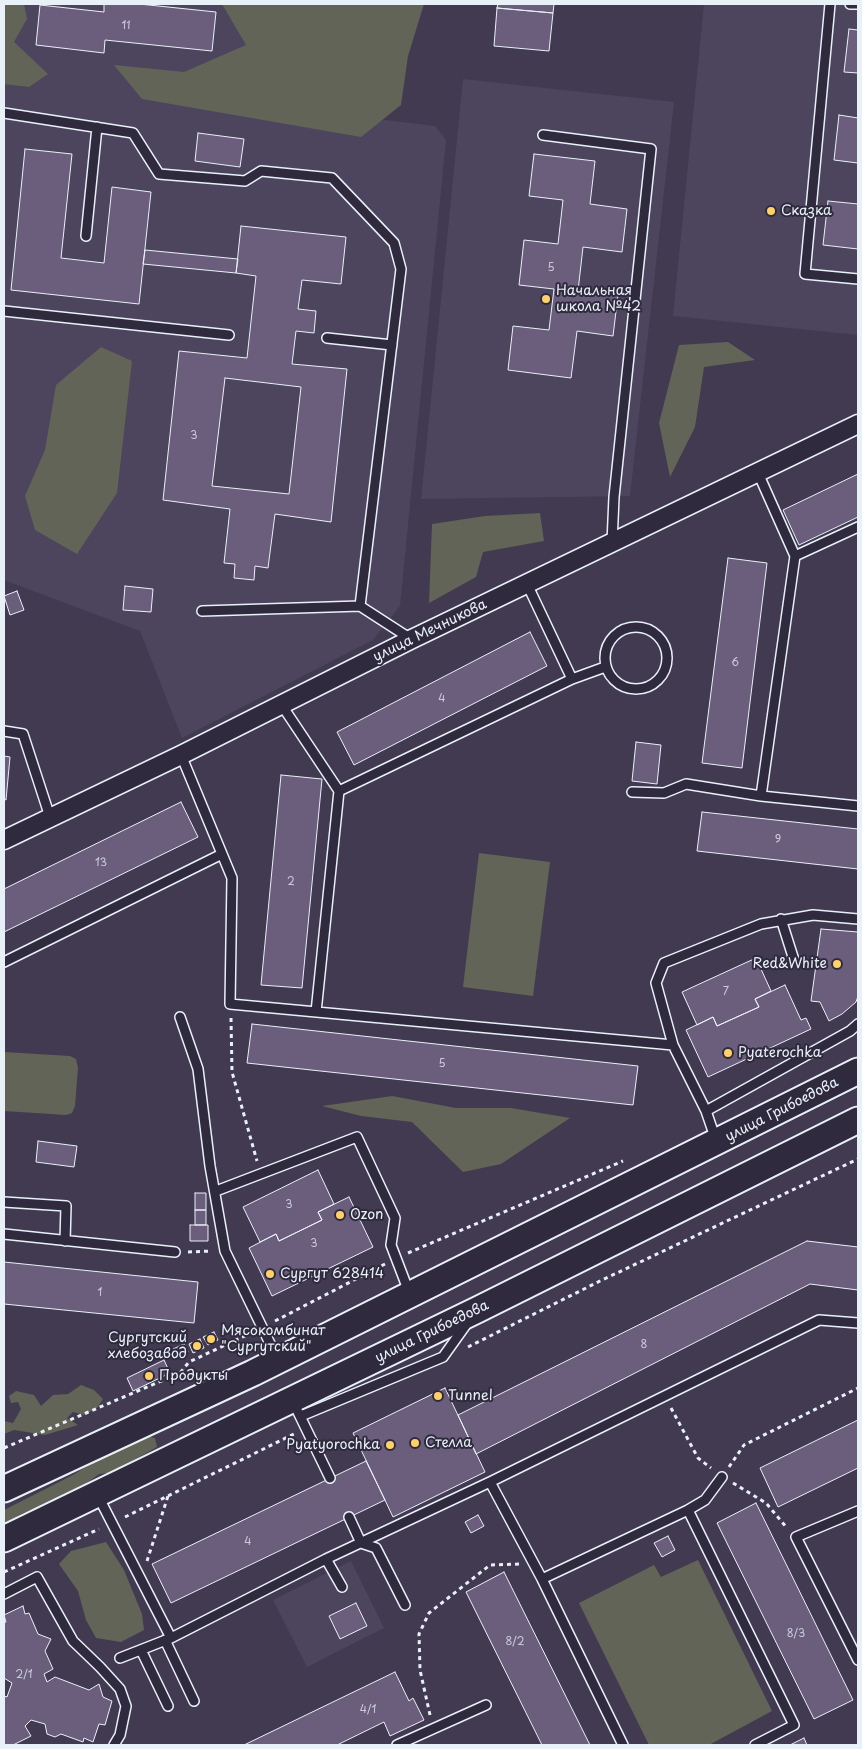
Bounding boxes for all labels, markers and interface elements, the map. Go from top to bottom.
house number: 11 [121,19,131,33]
place label: Сказка [781,203,832,219]
marker: Сказка [765,205,777,217]
house number: 5 [547,261,555,275]
place label: Начальная школа №42 [556,283,641,316]
marker: Начальная школа №42 [540,293,552,305]
house number: 3 [190,429,198,443]
street label: улица Мечникова [370,596,490,666]
house number: 6 [731,656,739,670]
house number: 4 [438,692,446,706]
house number: 9 [775,833,781,847]
house number: 13 [95,856,107,870]
house number: 2 [287,875,295,889]
place label: Red&White [752,956,827,972]
marker: Red&White [831,958,843,970]
house number: 7 [723,985,729,999]
place label: Pyaterochka [738,1045,822,1061]
marker: Pyaterochka [722,1047,734,1059]
house number: 5 [438,1057,446,1071]
street label: улица Грибоедова [723,1074,841,1146]
house number: 3 [285,1198,293,1212]
place label: Ozon [350,1207,383,1223]
marker: Ozon [334,1209,346,1221]
house number: 3 [310,1237,318,1251]
place label: Сургут 628414 [280,1266,384,1282]
marker: Сургут 628414 [264,1268,276,1280]
house number: 1 [98,1286,102,1300]
street label: улица Грибоедова [372,1297,492,1367]
place label: Мясокомбинат "Сургутский" [221,1323,325,1355]
place label: Сургутский хлебозавод [108,1330,187,1362]
marker: Мясокомбинат "Сургутский" [205,1333,217,1345]
house number: 8 [641,1338,647,1352]
marker: Сургутский хлебозавод [191,1340,203,1352]
place label: Продукты [159,1368,228,1384]
marker: Продукты [143,1370,155,1382]
place label: Tunnel [448,1388,493,1404]
marker: Tunnel [432,1390,444,1402]
place label: Стелла [425,1435,472,1451]
place label: Pyatyorochka [286,1437,380,1453]
marker: Стелла [409,1437,421,1449]
marker: Pyatyorochka [384,1439,396,1451]
house number: 4 [244,1535,252,1549]
house number: 8/3 [787,1627,805,1641]
house number: 8/2 [505,1635,525,1649]
house number: 2/1 [15,1668,33,1682]
house number: 4/1 [360,1703,376,1717]

